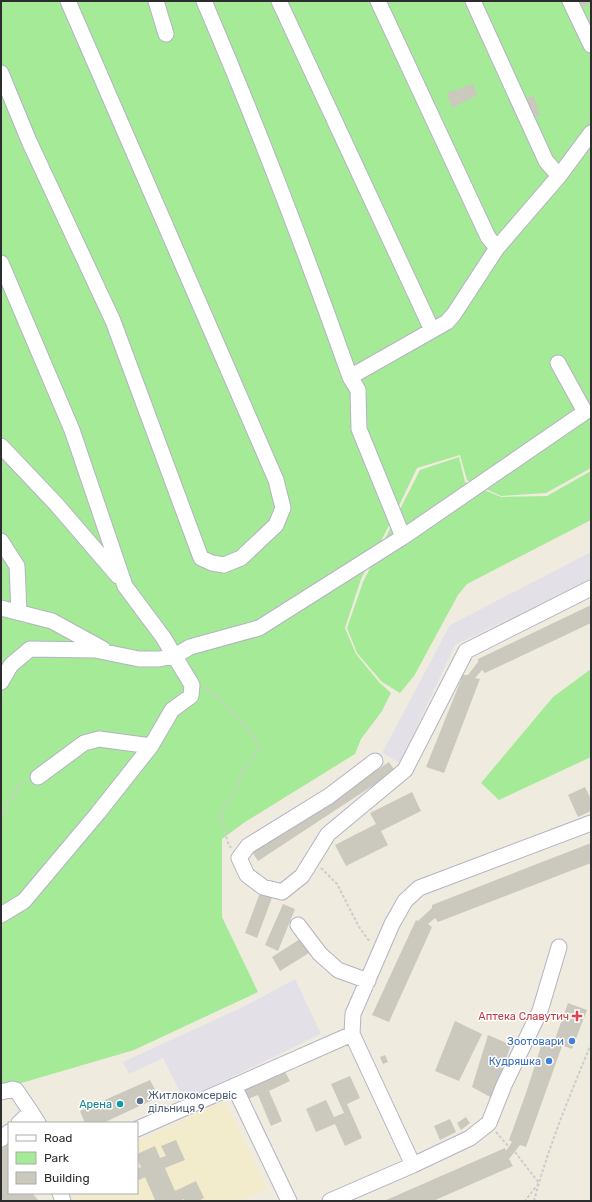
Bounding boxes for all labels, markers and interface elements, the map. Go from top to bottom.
place label: Аптека Славутич [478,1010,569,1023]
marker: Аптека Славутич [572,1011,582,1021]
place label: Зоотовари [507,1035,564,1048]
marker: Зоотовари [567,1036,577,1046]
place label: Кудряшка [489,1055,541,1068]
marker: Кудряшка [544,1056,554,1066]
place label: Житлокомсервіс дільниця 9 [148,1089,237,1115]
marker: Житлокомсервіс дільниця 9 [135,1096,145,1106]
place label: Арена [79,1098,112,1111]
marker: Арена [115,1099,125,1109]
legend [8,1122,138,1194]
text: Road [44,1131,72,1145]
text: Park [44,1151,70,1165]
text: Building [44,1171,90,1185]

